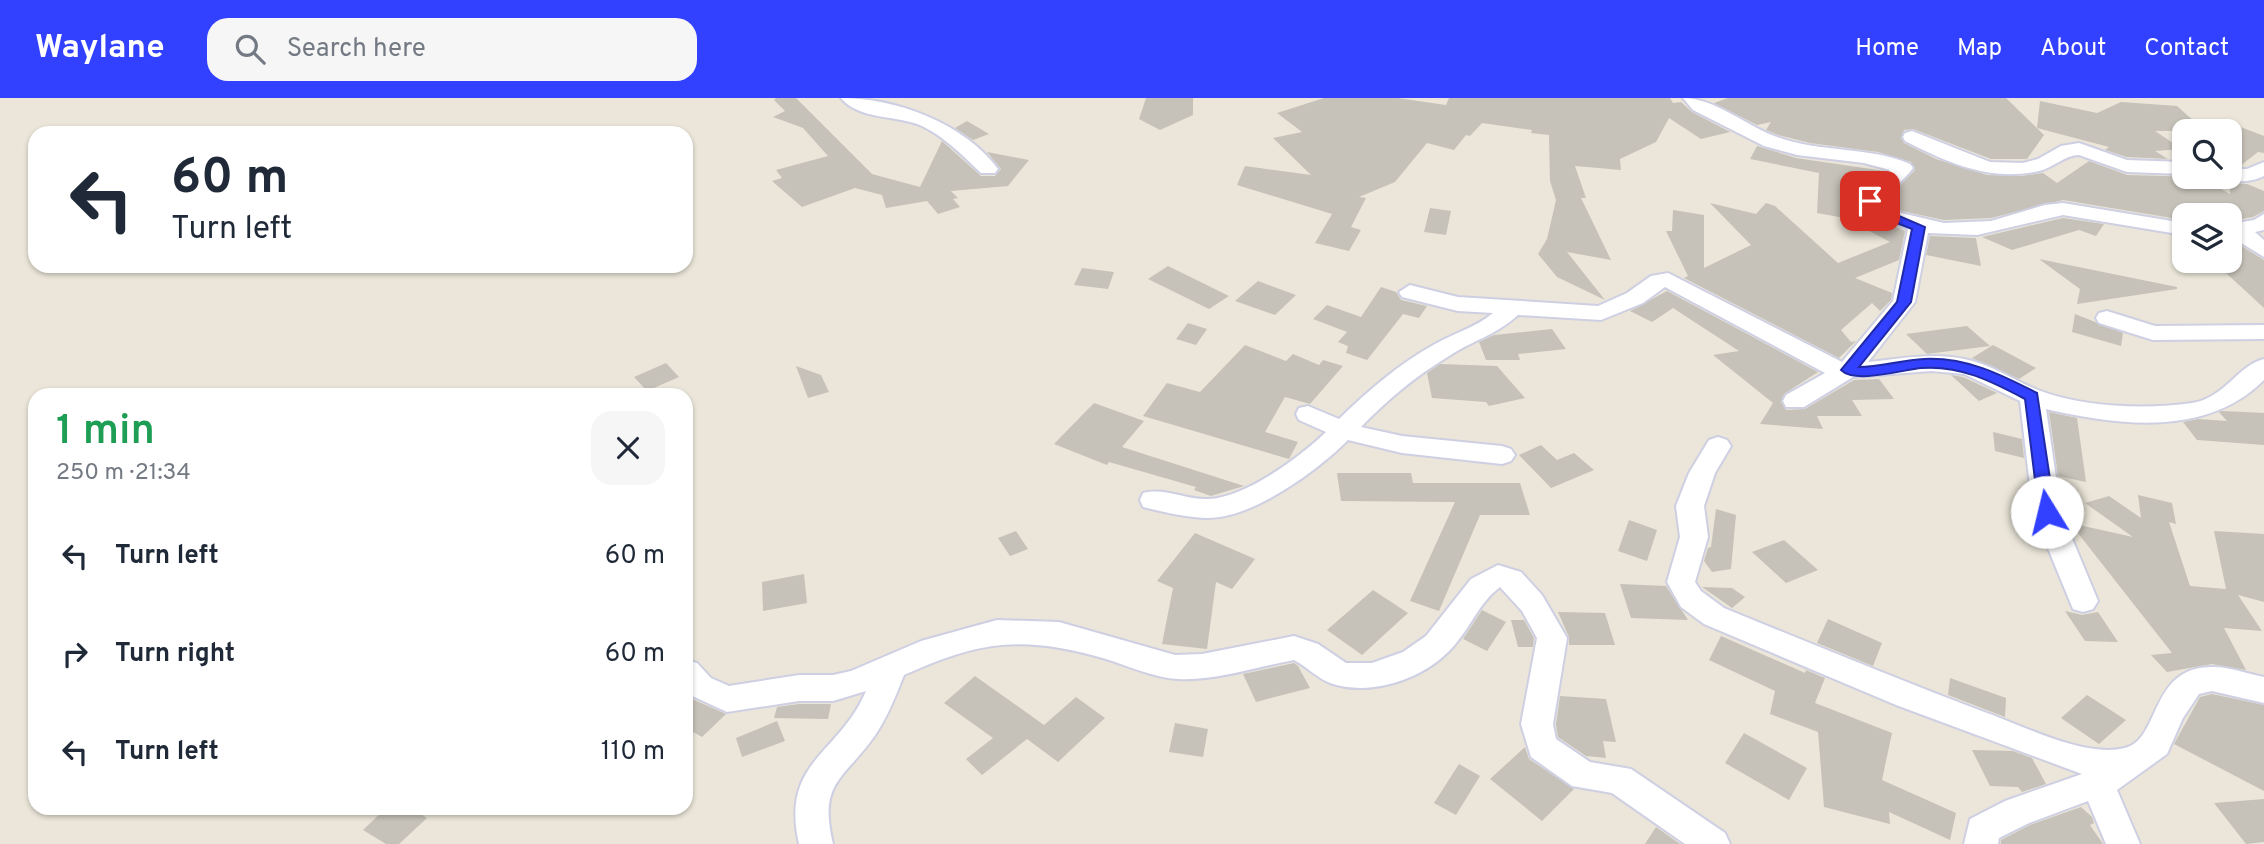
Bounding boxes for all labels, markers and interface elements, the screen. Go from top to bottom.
search box [207,18,697,81]
text: Waylane [35,28,165,70]
icon: search [231,30,269,68]
text: Search here [287,33,426,66]
text: Home [1855,34,1919,64]
text: Map [1957,34,2002,64]
text: About [2040,34,2106,64]
text: Contact [2144,34,2229,64]
map controls [2172,119,2242,273]
button: search [2172,119,2242,189]
text: 60 m [171,149,289,211]
icon: left [56,154,147,245]
pin [1840,171,1900,231]
icon: arrive [1851,182,1889,220]
button: layers [2172,203,2242,273]
text: Turn left [171,210,292,250]
text: 1 min [56,406,155,459]
button: close [591,411,665,485]
text: 250 m · 21:34 [56,459,191,488]
position arrow [2010,475,2084,549]
icon: left [56,537,94,575]
text: Turn left [115,540,219,573]
text: 60 m [605,540,665,573]
icon: right [56,635,94,673]
text: Turn right [115,638,235,671]
text: 60 m [605,638,665,671]
icon: left [56,733,94,771]
text: Turn left [115,736,219,769]
text: 110 m [601,736,665,769]

